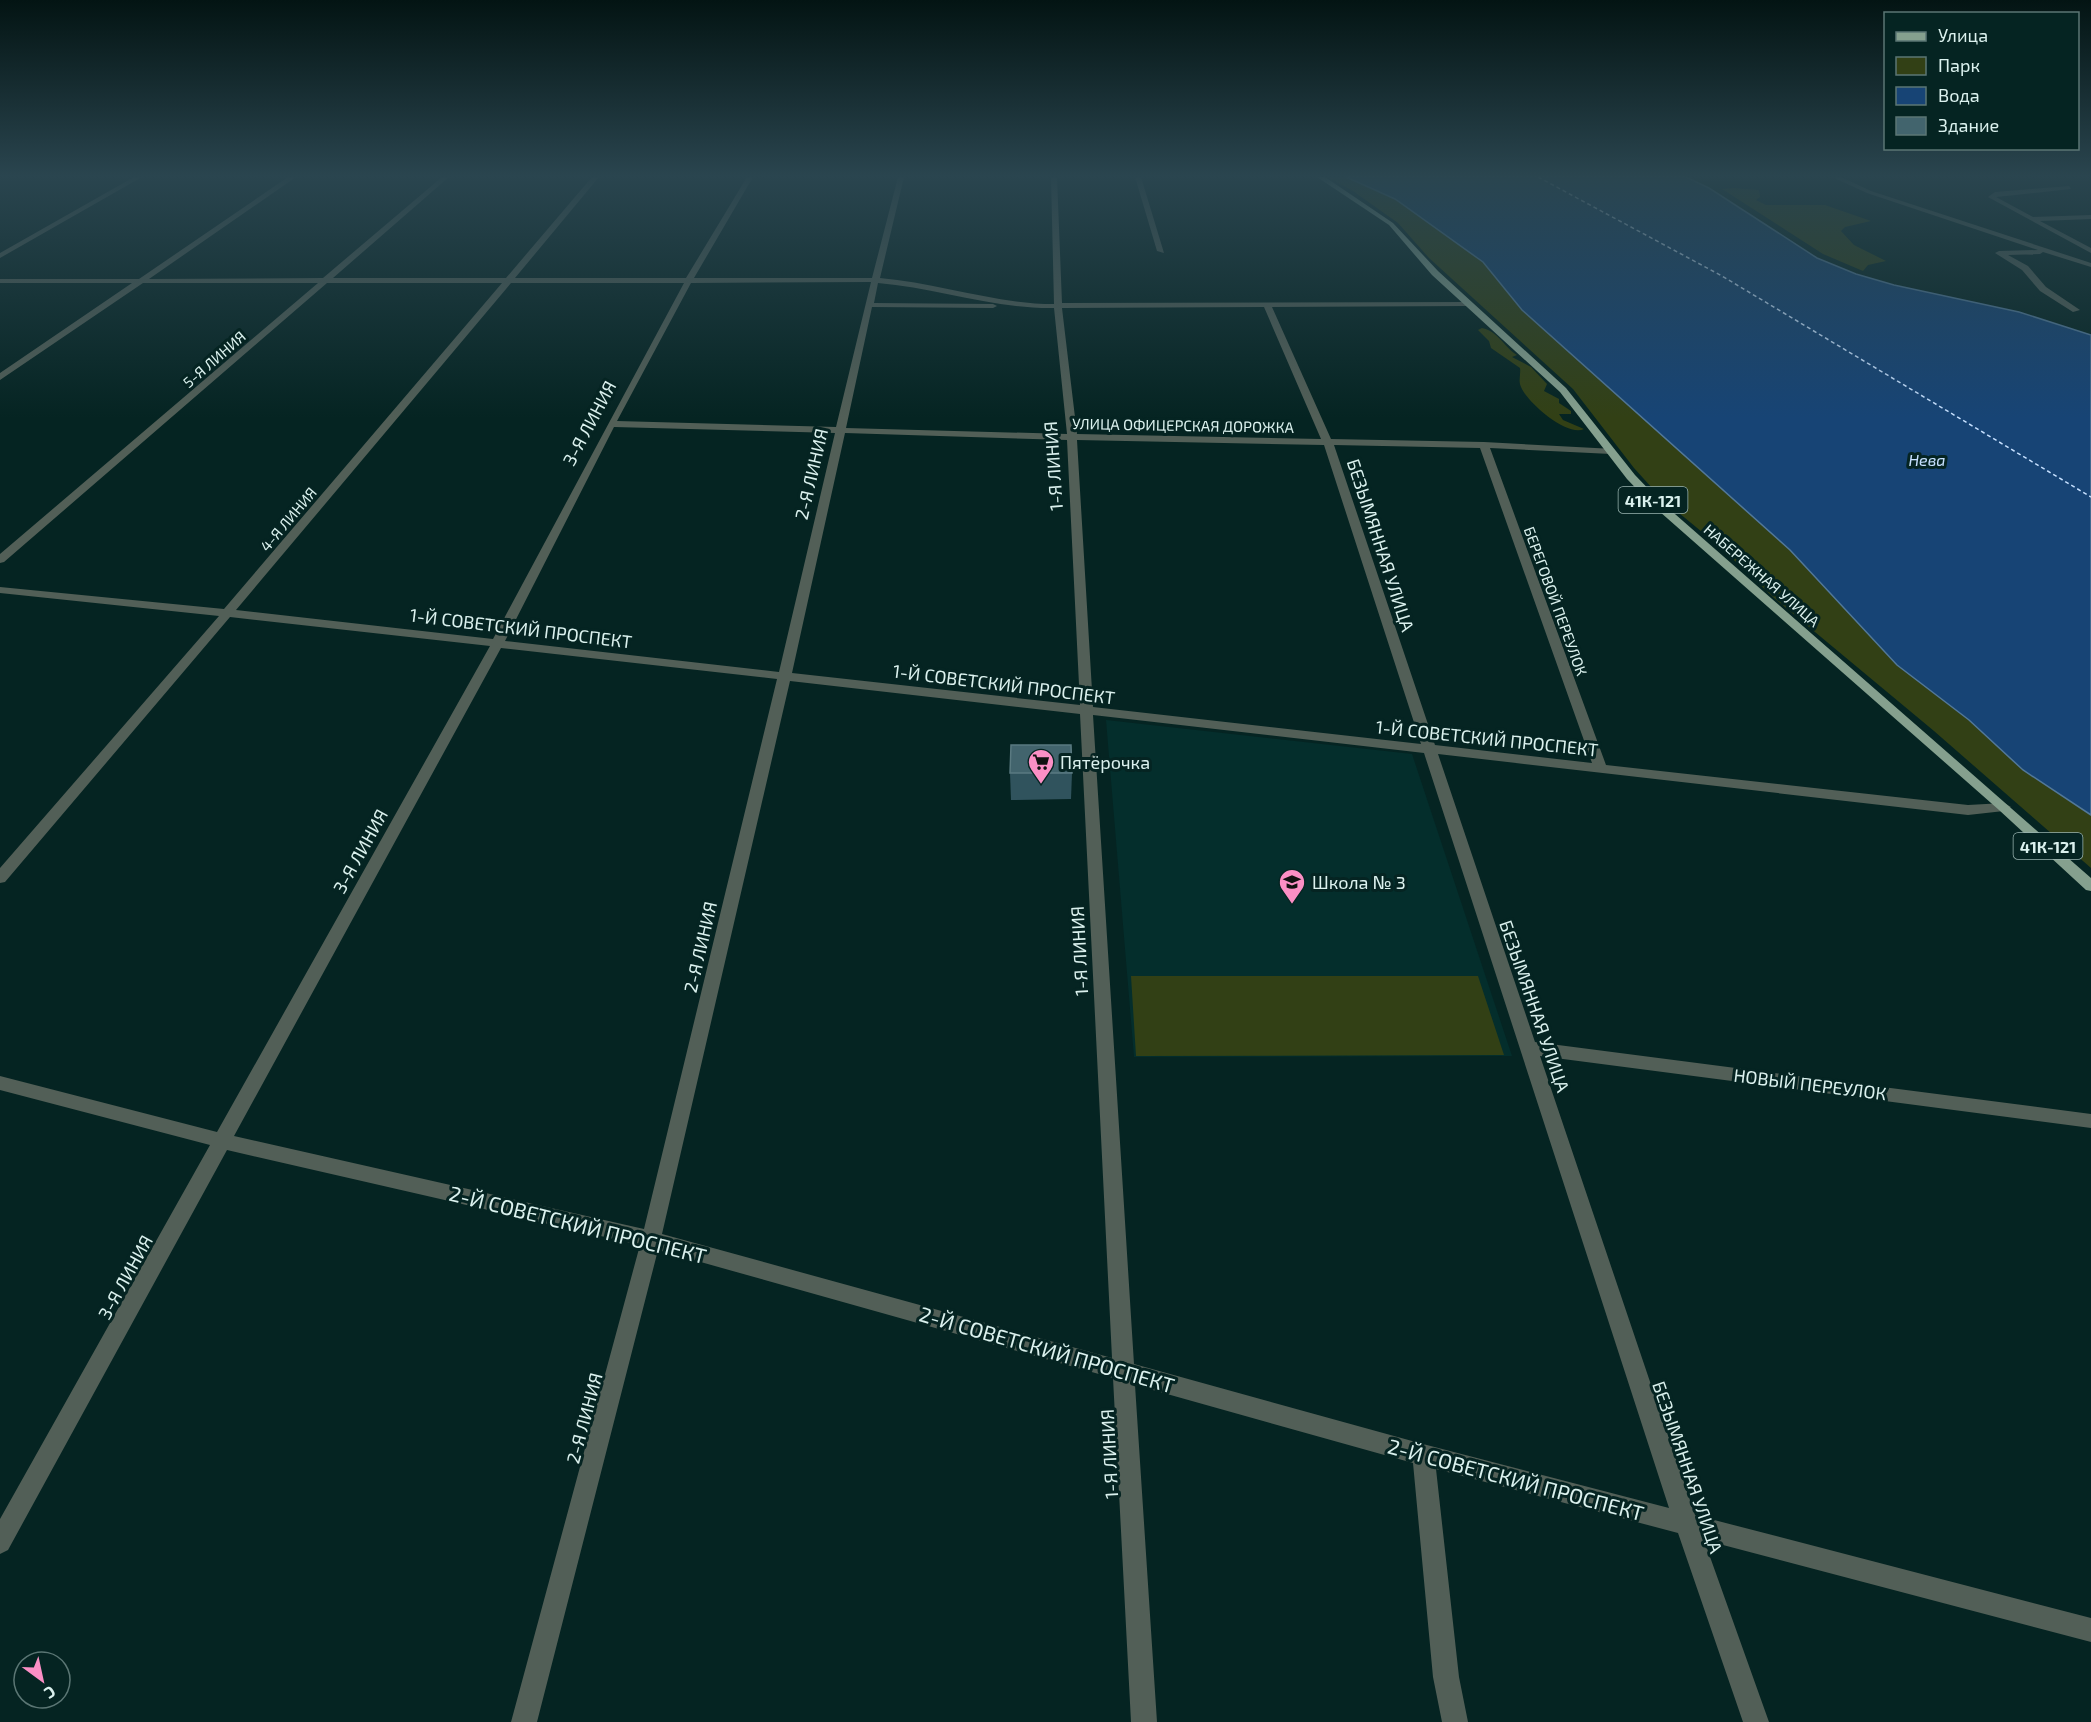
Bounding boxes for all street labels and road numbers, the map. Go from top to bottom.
street label: 5-Я ЛИНИЯ [179,327,249,391]
street label: 3-Я ЛИНИЯ [558,377,620,469]
street label: УЛИЦА ОФИЦЕРСКАЯ ДОРОЖКА [1072,414,1295,436]
street label: 1-Я ЛИНИЯ [1039,420,1067,512]
street label: 2-Я ЛИНИЯ [790,426,832,522]
street label: БЕЗЫМЯННАЯ УЛИЦА [1343,456,1420,635]
street label: 4-Я ЛИНИЯ [256,483,320,555]
road number: 41К-121 [1618,487,1688,513]
street label: НАБЕРЕЖНАЯ УЛИЦА [1701,520,1824,630]
street label: БЕРЕГОВОЙ ПЕРЕУЛОК [1521,524,1591,678]
street label: 1-Й СОВЕТСКИЙ ПРОСПЕКТ [409,603,634,653]
street label: 1-Й СОВЕТСКИЙ ПРОСПЕКТ [892,659,1117,709]
street label: 1-Й СОВЕТСКИЙ ПРОСПЕКТ [1375,715,1600,761]
street label: 3-Я ЛИНИЯ [328,805,392,897]
road number: 41К-121 [2014,833,2082,859]
street label: 2-Я ЛИНИЯ [679,899,721,995]
street label: 1-Я ЛИНИЯ [1066,906,1092,996]
street label: БЕЗЫМЯННАЯ УЛИЦА [1495,917,1575,1096]
street label: НОВЫЙ ПЕРЕУЛОК [1732,1064,1888,1104]
street label: 2-Й СОВЕТСКИЙ ПРОСПЕКТ [447,1180,709,1268]
street label: 3-Я ЛИНИЯ [93,1231,157,1323]
street label: 2-Й СОВЕТСКИЙ ПРОСПЕКТ [917,1301,1177,1397]
street label: 2-Я ЛИНИЯ [561,1370,607,1466]
street label: БЕЗЫМЯННАЯ УЛИЦА [1648,1378,1728,1557]
street label: 1-Я ЛИНИЯ [1096,1409,1122,1499]
street label: 2-Й СОВЕТСКИЙ ПРОСПЕКТ [1385,1433,1647,1525]

